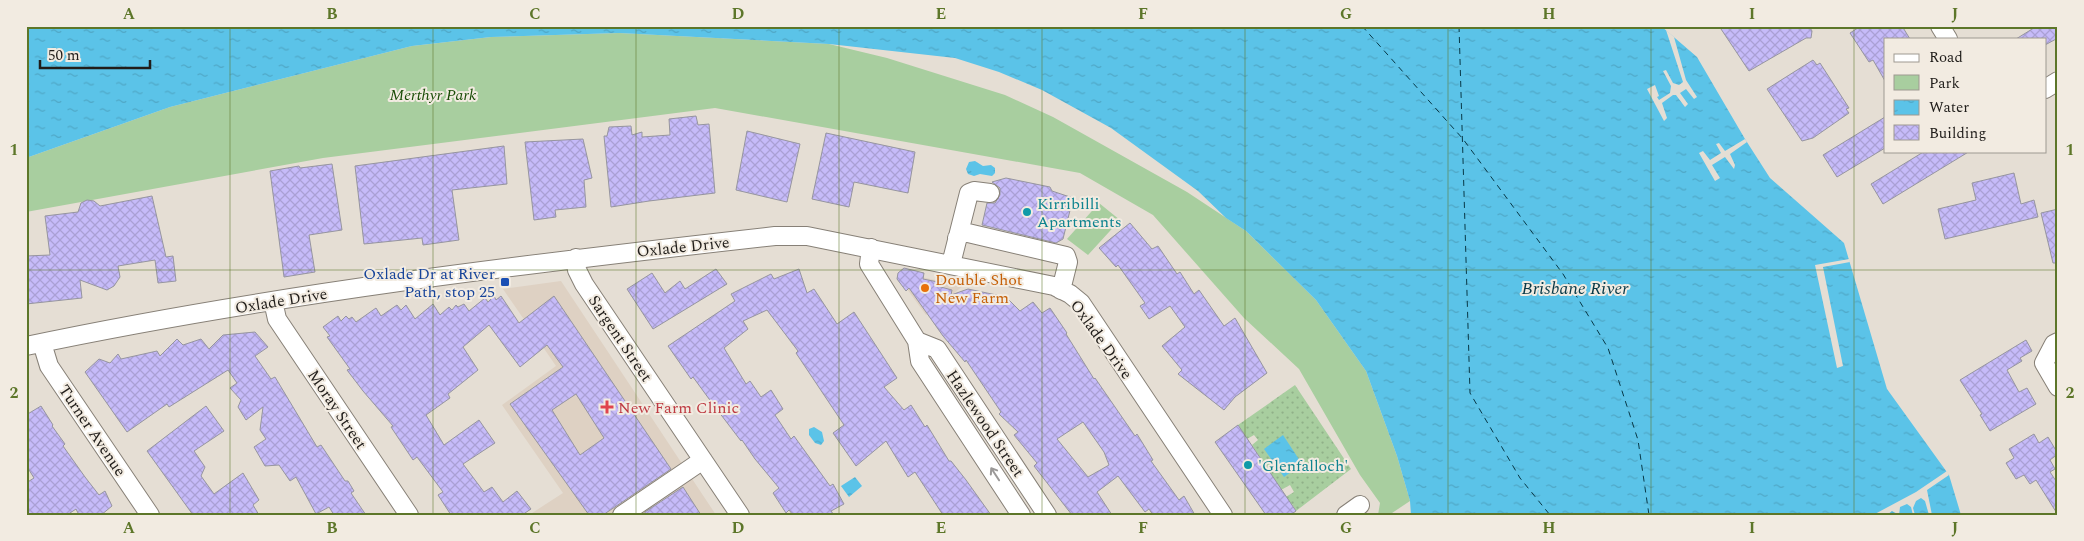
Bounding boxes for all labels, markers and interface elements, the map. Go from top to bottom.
text: A [123,2,136,26]
text: B [326,2,338,26]
text: C [529,2,541,26]
text: D [732,2,745,26]
text: E [936,2,946,26]
text: F [1138,2,1148,26]
text: G [1340,2,1352,26]
text: H [1542,2,1556,26]
text: I [1749,2,1755,26]
text: J [1952,2,1959,26]
scale bar [40,38,150,70]
legend [1884,38,2046,152]
text: 50 m [48,44,80,67]
text: Road [1929,46,1963,69]
text: Park [1929,72,1960,95]
park label: Merthyr Park [390,83,477,107]
text: Water [1929,96,1969,119]
text: Building [1929,122,1986,145]
text: 1 [10,138,18,162]
text: 1 [2066,138,2074,162]
place label: Kirribilli Apartments [1037,192,1122,234]
marker: Kirribilli Apartments [1021,206,1033,218]
street label: Oxlade Drive [635,230,731,264]
place label: Oxlade Dr at River Path, stop 25 [363,262,495,304]
place label: Double Shot New Farm [935,268,1023,310]
water label: Brisbane River [1522,275,1629,302]
marker: Oxlade Dr at River Path, stop 25 [499,276,511,288]
street label: Oxlade Drive [233,282,329,320]
marker: Double Shot New Farm [919,282,931,294]
street label: Sargent Street [582,290,658,387]
street label: Oxlade Drive [1064,295,1138,384]
street label: Moray Street [302,365,373,455]
street label: Hazlewood Street [940,365,1030,482]
street label: Turner Avenue [53,380,132,481]
text: 2 [10,381,19,405]
text: 2 [2066,381,2075,405]
place label: New Farm Clinic [618,396,739,420]
marker: New Farm Clinic [600,400,614,414]
place label: 'Glenfalloch' [1258,454,1348,478]
marker: 'Glenfalloch' [1242,459,1254,471]
one-way arrow [989,467,1000,481]
text: A [123,516,136,540]
text: B [326,516,338,540]
text: C [529,516,541,540]
text: D [732,516,745,540]
text: E [936,516,946,540]
text: F [1138,516,1148,540]
text: G [1340,516,1352,540]
text: H [1542,516,1556,540]
text: I [1749,516,1755,540]
text: J [1952,516,1959,540]

